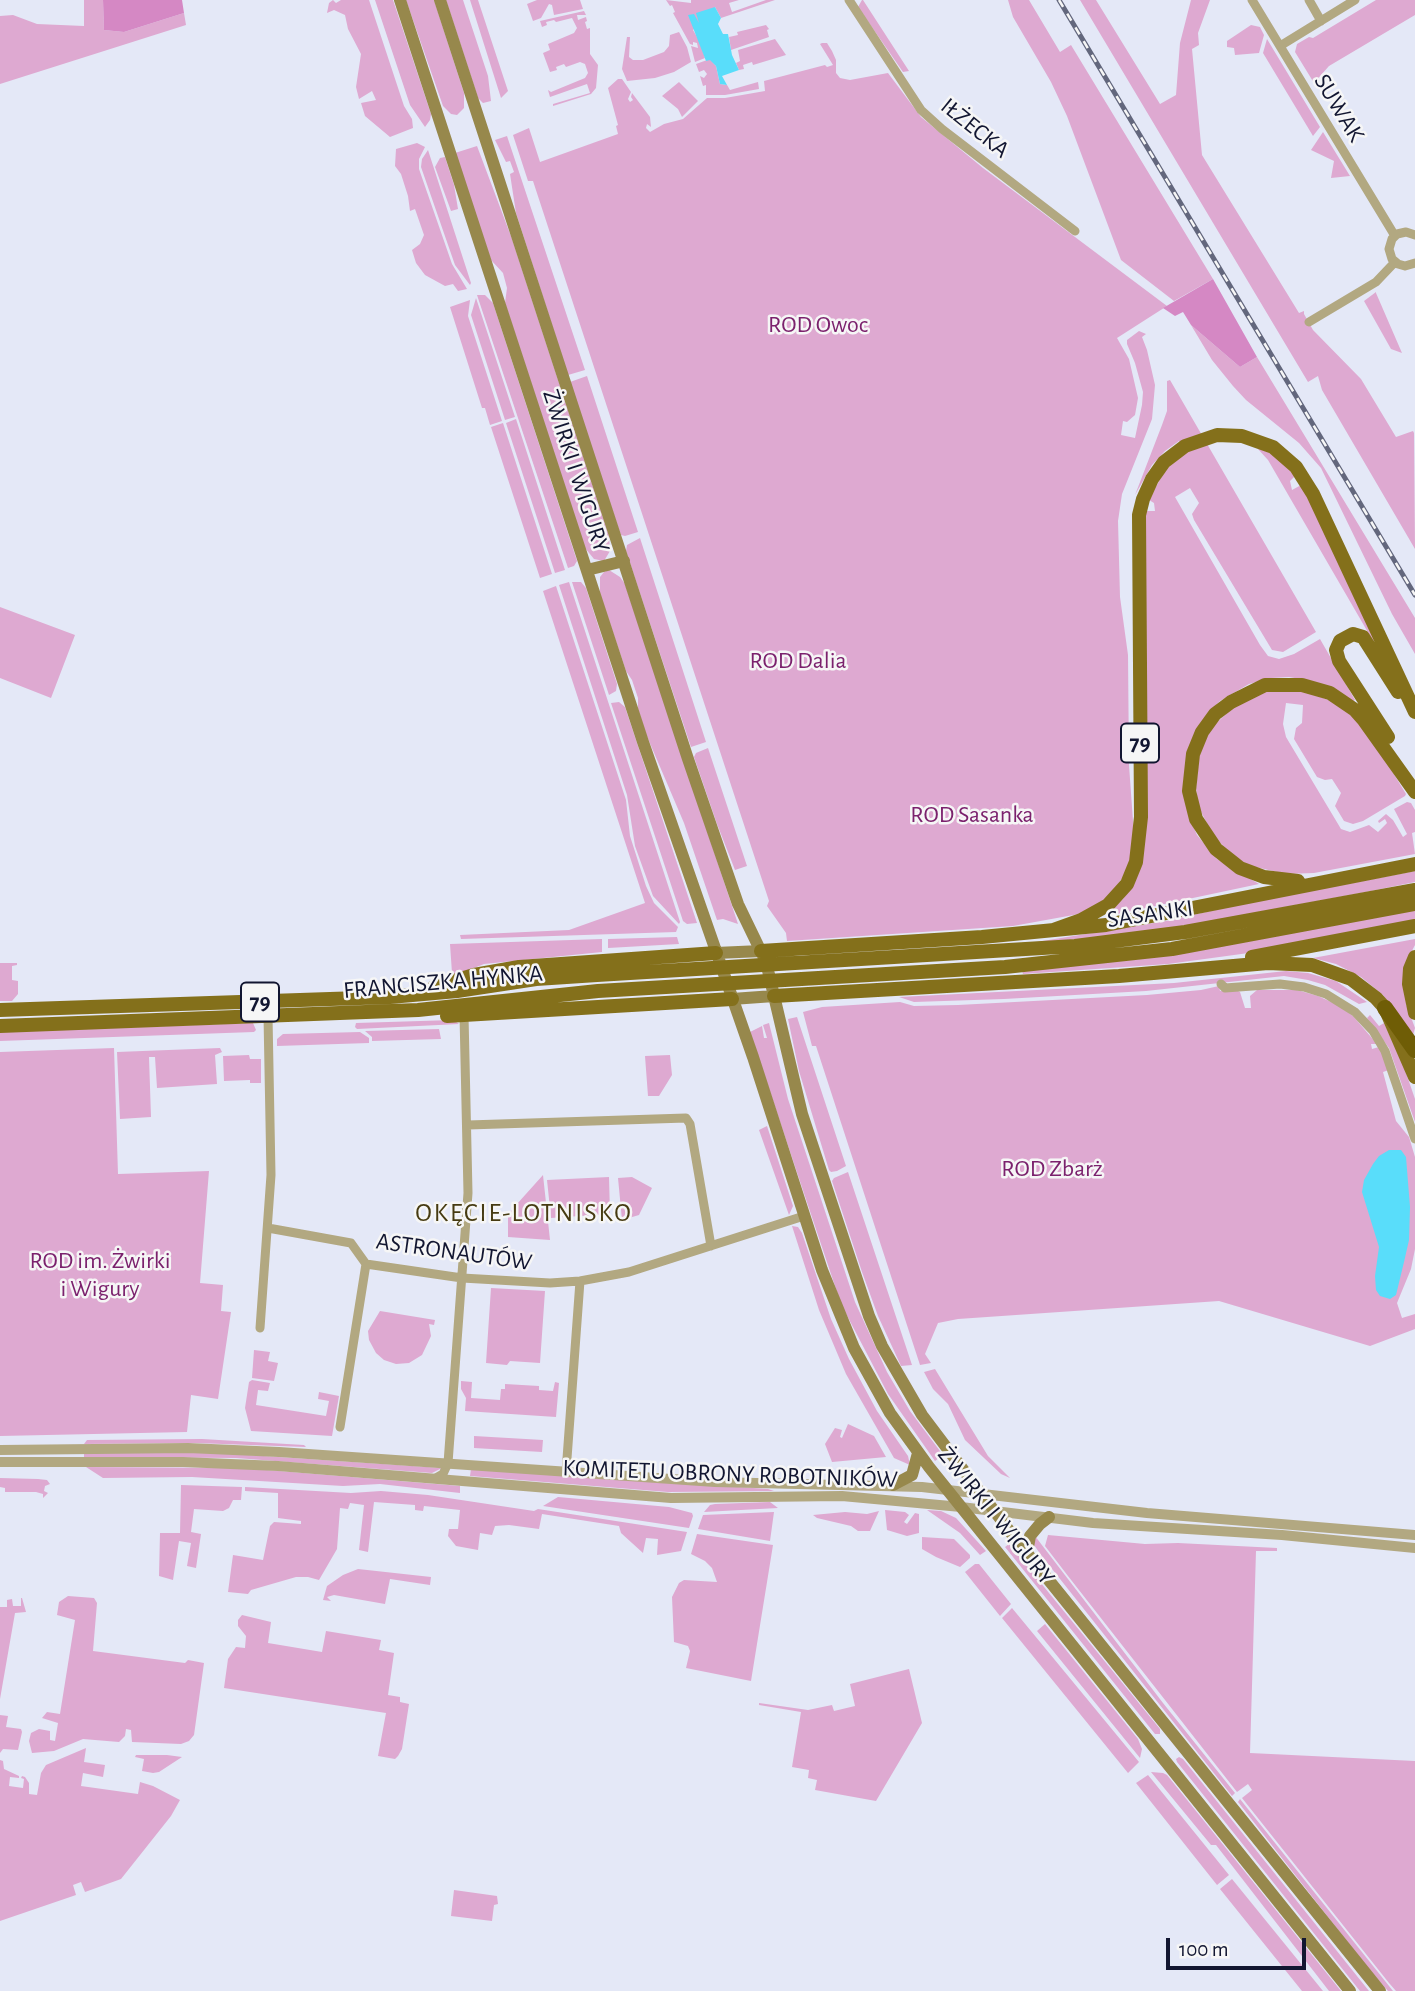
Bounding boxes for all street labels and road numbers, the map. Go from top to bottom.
street label: SUWAK [1308,69,1370,147]
street label: IŁŻECKA [935,92,1015,164]
street label: ŻWIRKI I WIGURY [536,386,616,556]
road number: 79 [1121,723,1159,762]
street label: SASANKI [1105,894,1195,934]
street label: FRANCISZKA HYNKA [342,959,544,1005]
road number: 79 [241,982,279,1021]
street label: ASTRONAUTÓW [374,1227,534,1277]
street label: ŻWIRKI I WIGURY [931,1441,1061,1591]
street label: KOMITETU OBRONY ROBOTNIKÓW [562,1454,898,1494]

